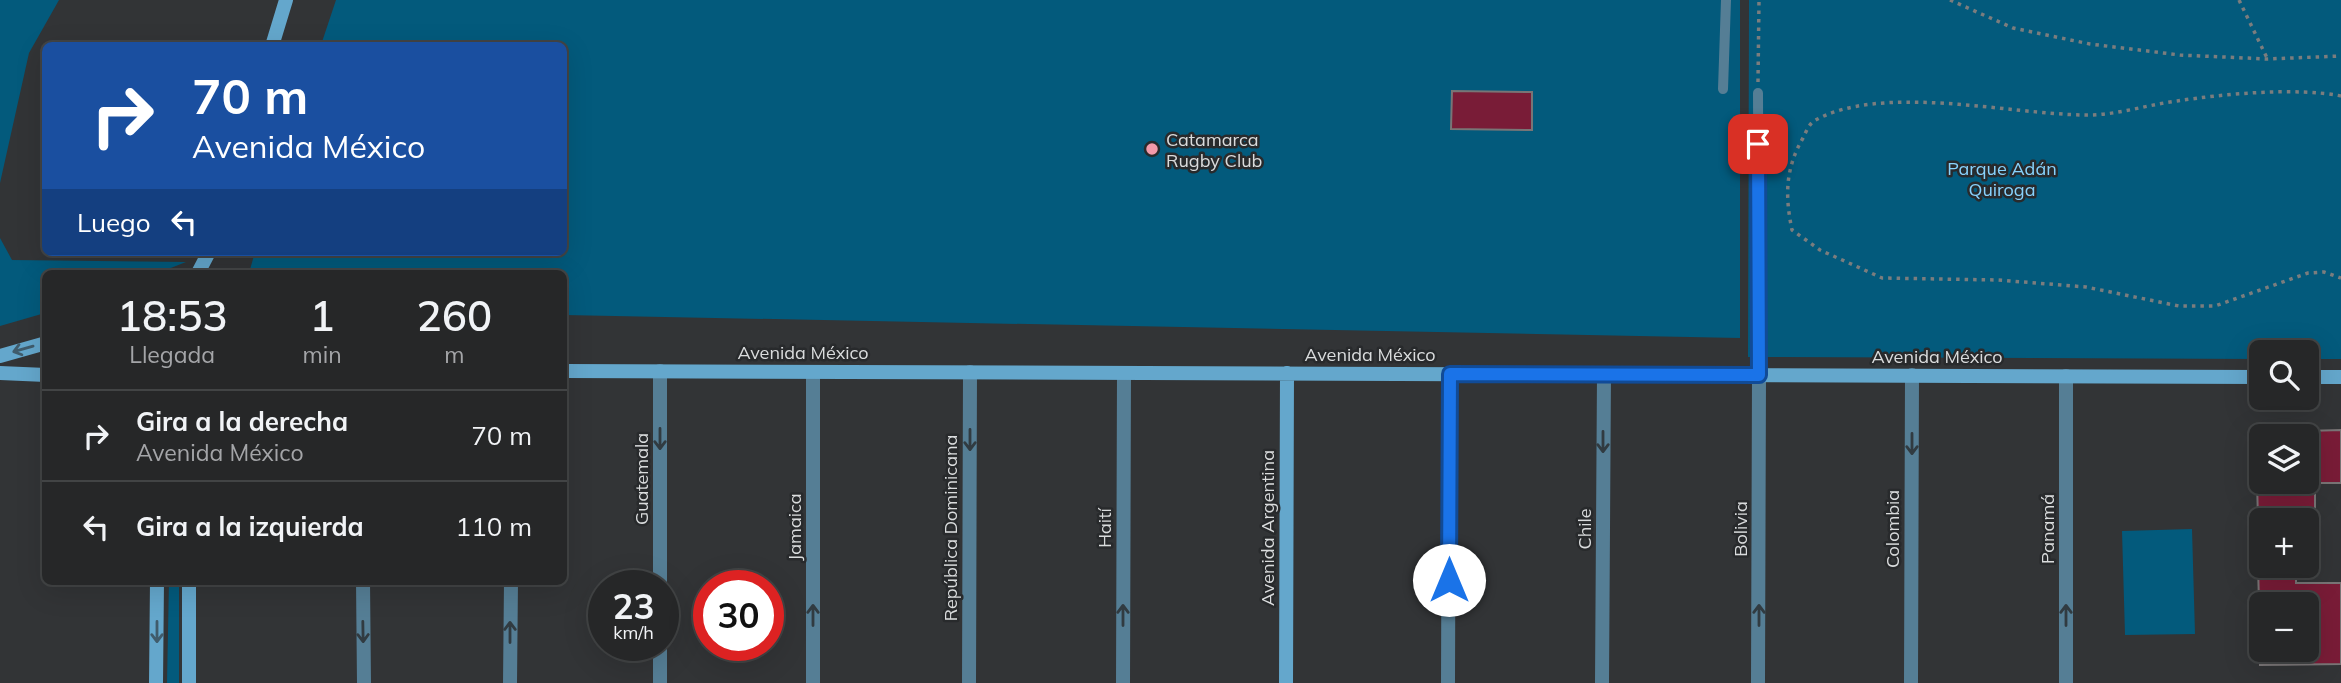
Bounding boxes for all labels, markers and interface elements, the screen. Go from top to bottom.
text: 70 m [192,65,308,126]
icon: right [77,70,168,161]
pin [1728,114,1788,174]
icon: arrive [1739,125,1777,163]
text: Avenida México [192,126,425,166]
place label: Catamarca Rugby Club [1166,128,1262,172]
marker: Catamarca Rugby Club [1144,141,1160,157]
park label: Parque Adán Quiroga [1947,157,2057,201]
icon: left [165,203,203,241]
text: Luego [77,206,151,239]
text: 18:53 [117,289,228,342]
text: 1 [309,289,335,342]
text: 260 [417,289,492,342]
text: Llegada [129,340,215,369]
text: min [302,340,342,369]
text: m [444,340,464,369]
map controls [2249,340,2319,662]
button: search [2249,340,2319,410]
street label: Avenida México [737,341,869,364]
street label: Avenida México [1304,343,1436,366]
one-way arrow [12,344,34,357]
street label: Avenida México [1871,345,2003,368]
text: Gira a la derecha [136,405,348,438]
icon: right [77,417,115,455]
text: 70 m [471,419,532,452]
button: layers [2249,424,2319,494]
one-way arrow [653,428,667,451]
one-way arrow [963,429,977,452]
one-way arrow [1596,431,1610,454]
one-way arrow [1905,432,1919,455]
street label: Guatemala [630,433,653,525]
street label: República Dominicana [939,435,962,621]
text: Avenida México [136,438,304,467]
street label: Avenida Argentina [1256,450,1279,606]
street label: Colombia [1881,490,1904,568]
street label: Jamaica [783,493,806,561]
street label: Panamá [2036,494,2059,564]
street label: Bolivia [1729,501,1752,557]
street label: Haití [1093,507,1116,548]
icon: left [77,508,115,546]
street label: Chile [1573,508,1596,550]
button: + [2249,508,2319,578]
text: Gira a la izquierda [136,510,364,543]
text: 110 m [456,510,532,543]
position arrow [1412,543,1486,617]
speed limit sign: 30 [693,570,784,661]
text: 23 [612,584,655,628]
button: − [2249,592,2319,662]
one-way arrow [806,604,820,627]
one-way arrow [1116,604,1130,627]
one-way arrow [1752,604,1765,627]
one-way arrow [2059,604,2073,627]
one-way arrow [150,620,164,643]
one-way arrow [356,620,370,643]
one-way arrow [503,621,517,644]
text: km/h [613,621,654,644]

